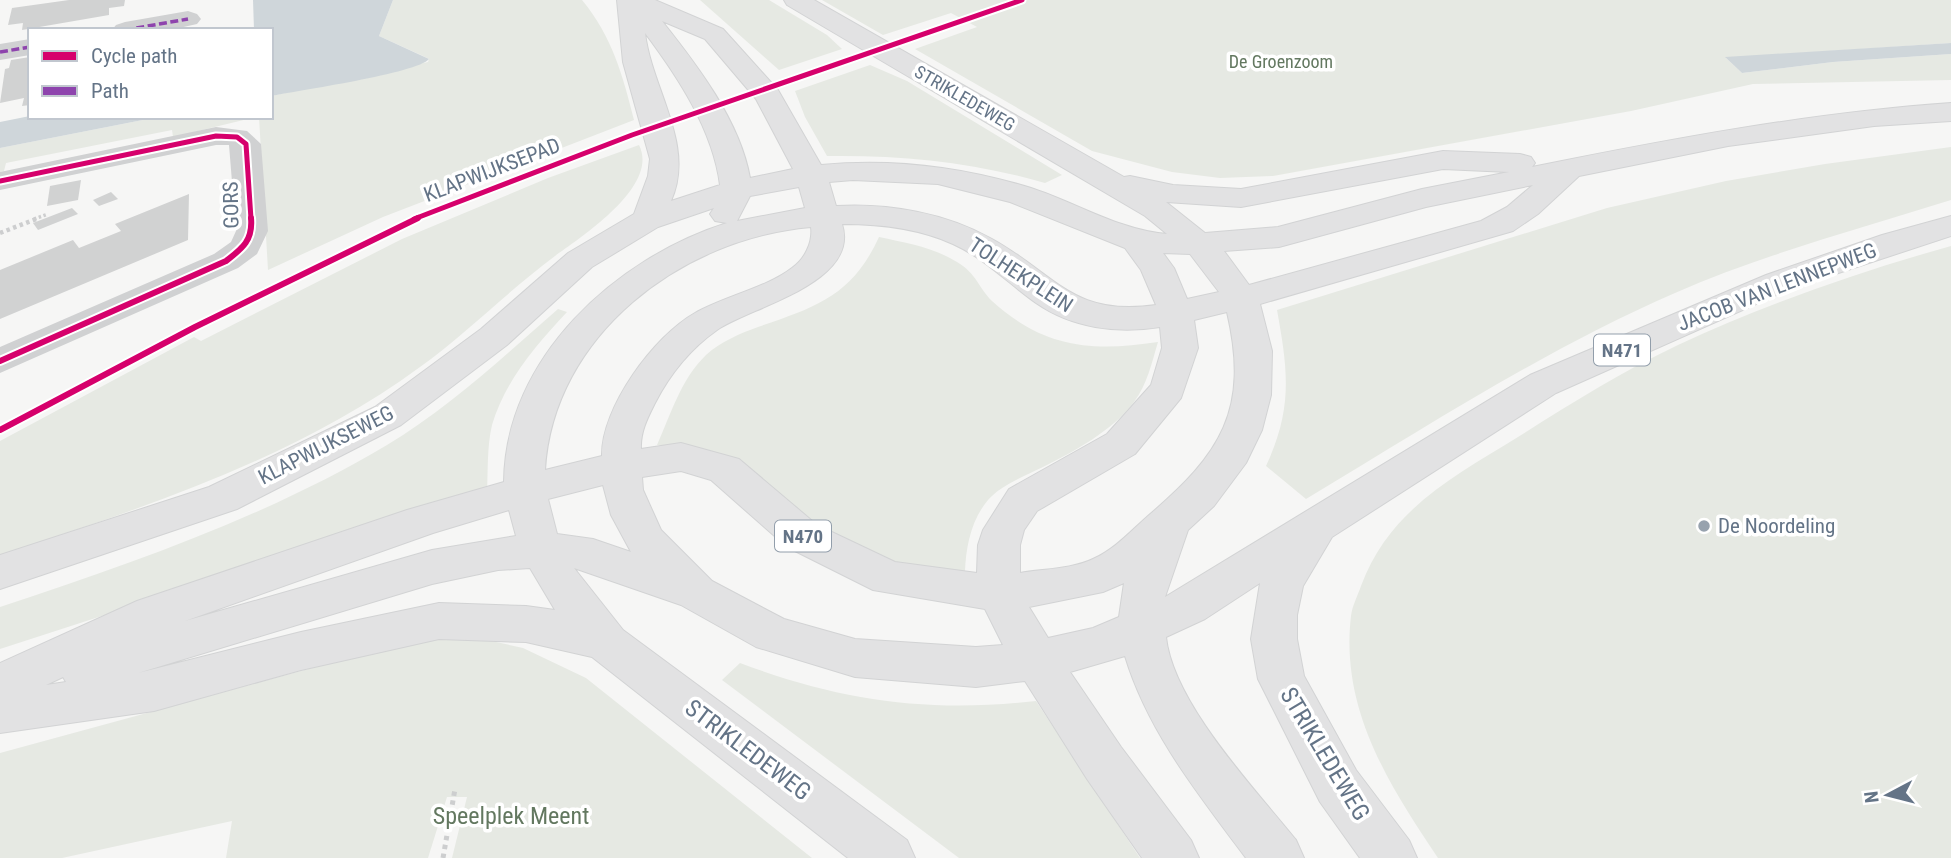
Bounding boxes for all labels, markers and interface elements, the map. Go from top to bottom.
legend [28,28,273,119]
text: Cycle path [91,44,177,68]
park label: De Groenzoom [1229,51,1333,72]
street label: STRIKLEDEWEG [911,61,1019,135]
text: Path [91,79,129,103]
street label: KLAPWIJKSEPAD [421,133,563,207]
street label: GORS [219,181,243,229]
street label: TOLHEKPLEIN [965,233,1077,317]
street label: JACOB VAN LENNEPWEG [1674,238,1880,336]
road number: N471 [1594,334,1650,366]
street label: KLAPWIJKSEWEG [254,401,398,489]
place label: De Noordeling [1718,514,1835,538]
marker: De Noordeling [1696,518,1712,534]
road number: N470 [775,520,831,552]
street label: STRIKLEDEWEG [1274,682,1376,826]
street label: STRIKLEDEWEG [680,694,816,806]
north arrow [1853,760,1923,830]
text: N [1859,790,1884,804]
park label: Speelplek Meent [433,802,589,830]

